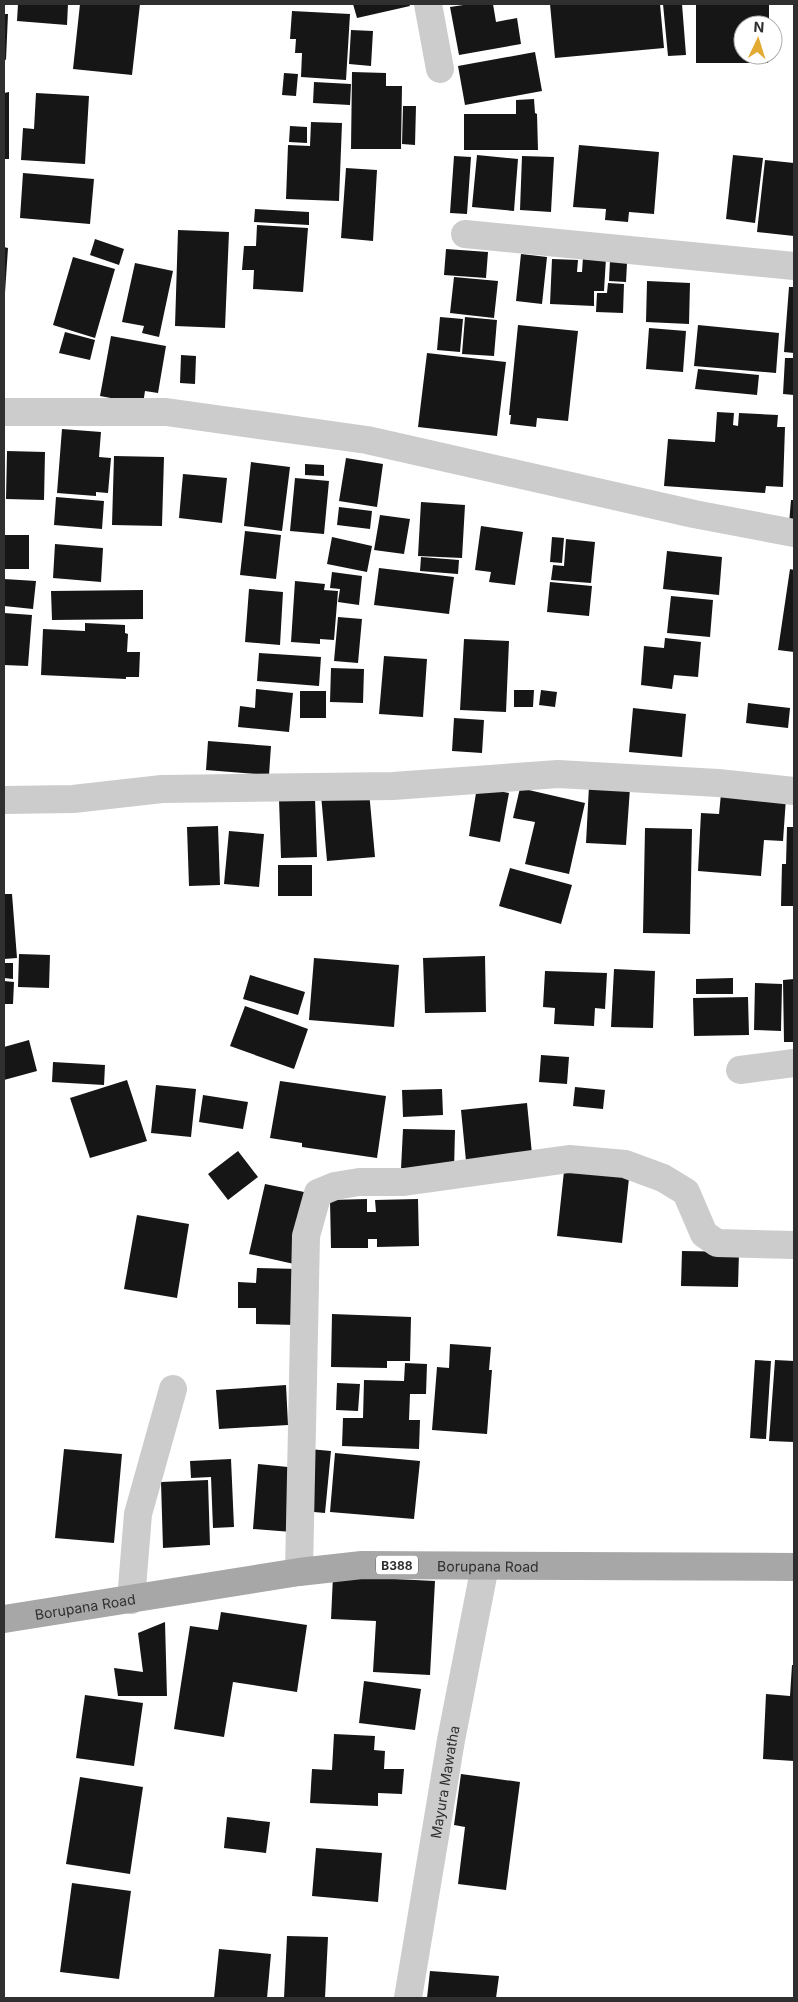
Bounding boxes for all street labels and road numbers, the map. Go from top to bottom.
road number: B388 [376,1556,418,1574]
street label: Borupana Road [437,1557,539,1574]
street label: Borupana Road [33,1590,136,1622]
street label: Mayura Mawatha [426,1724,462,1840]

